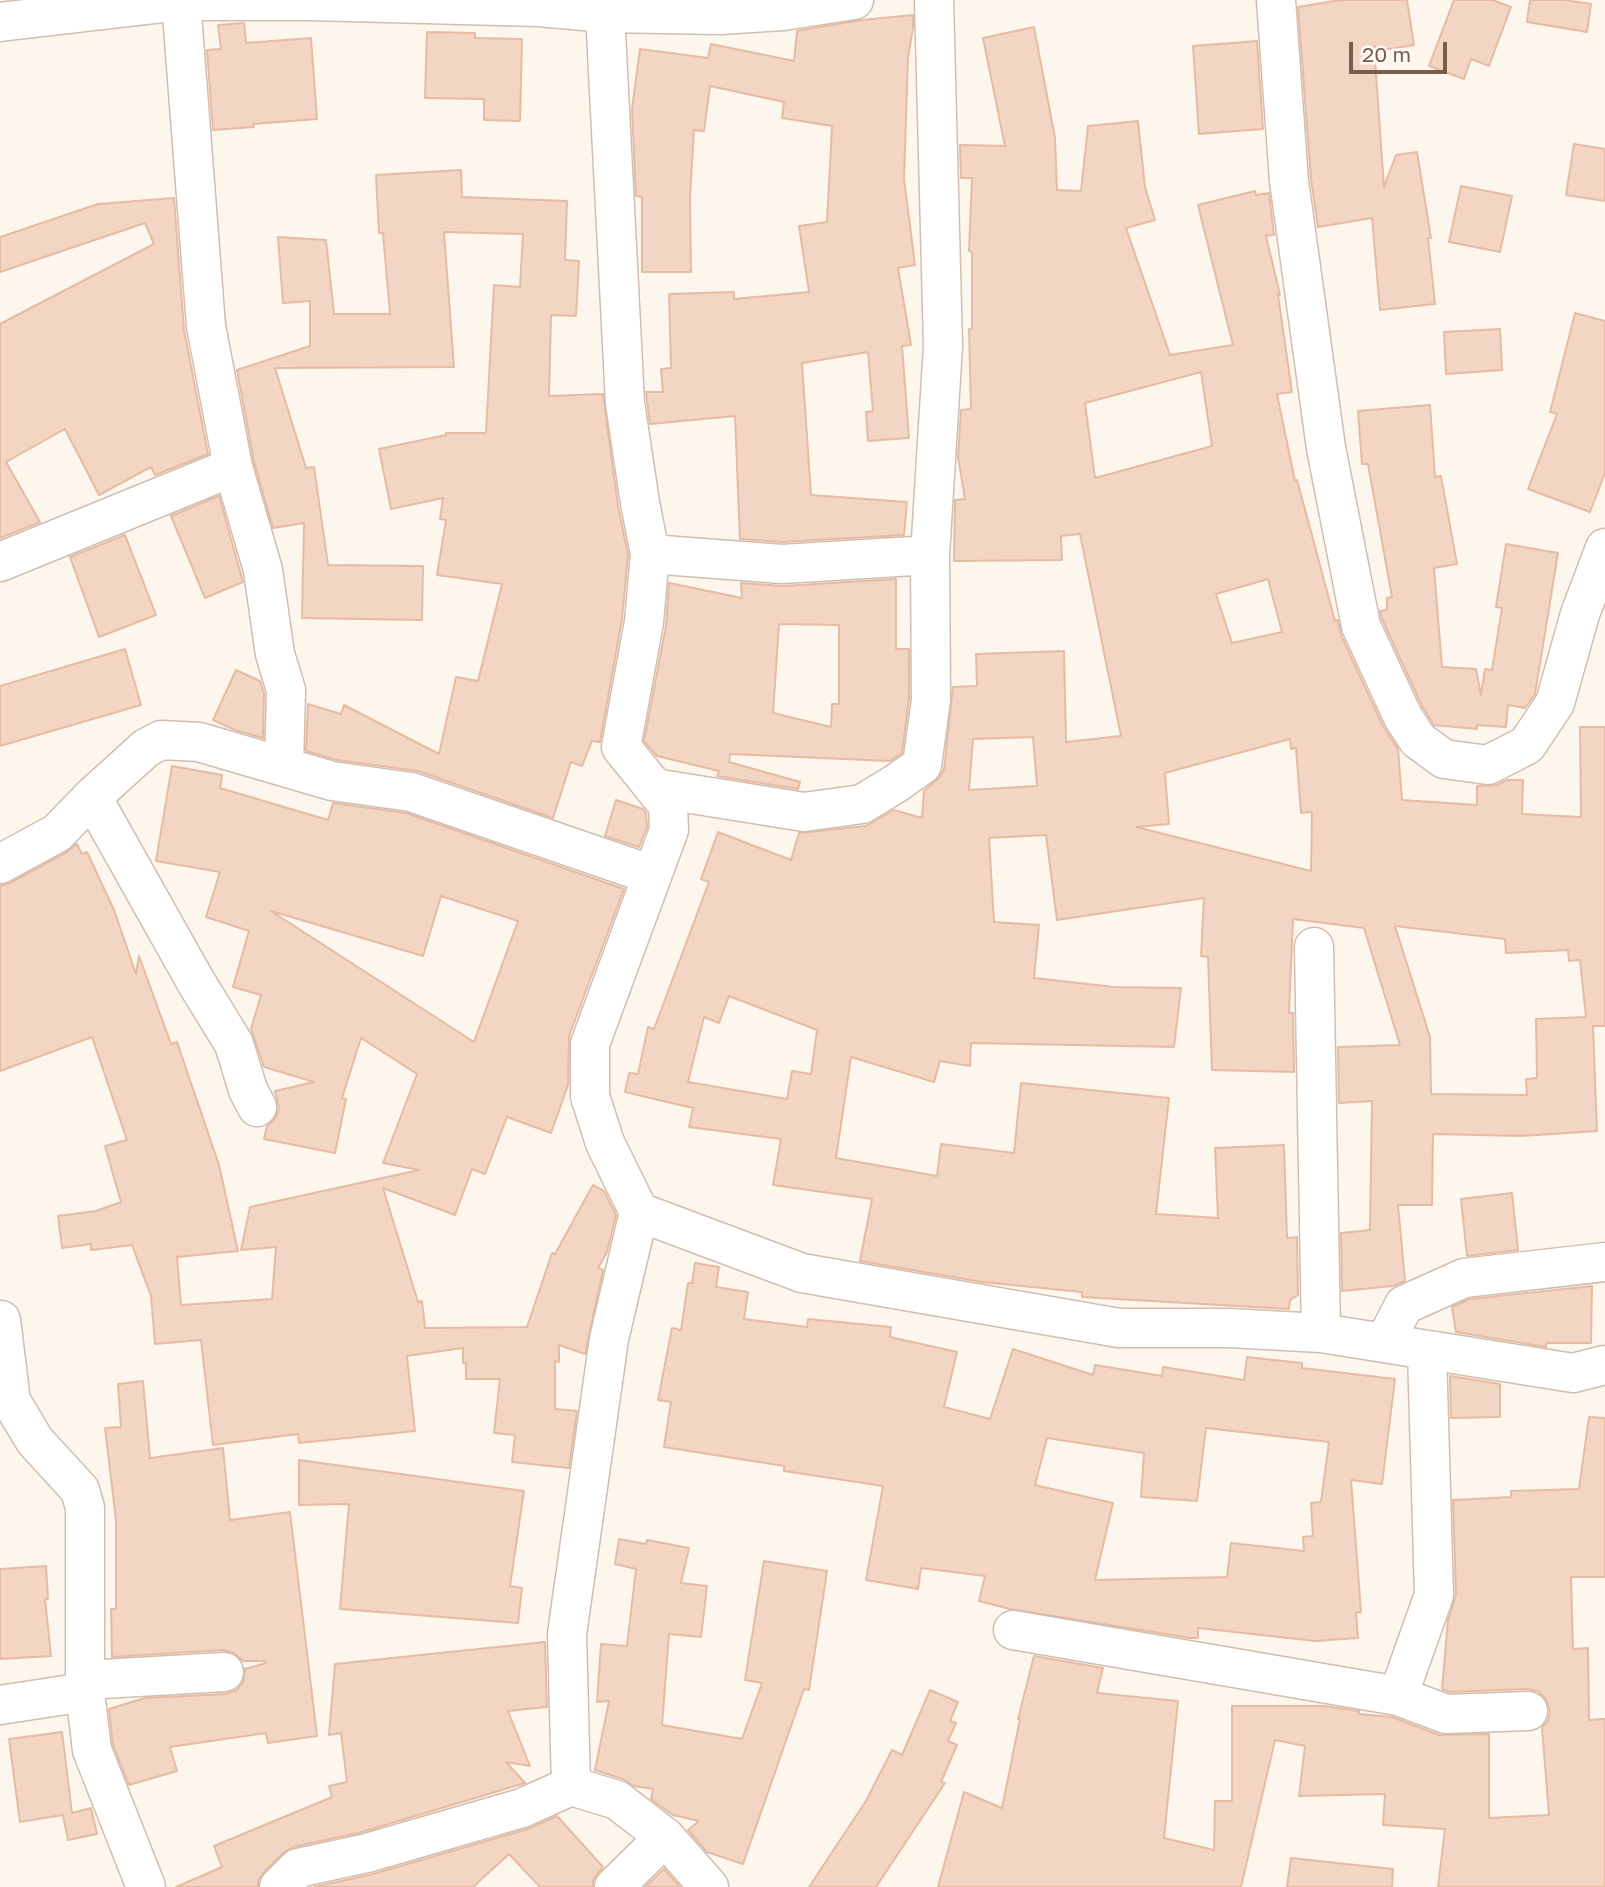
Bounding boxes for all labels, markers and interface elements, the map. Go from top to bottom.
scale bar [1353,28,1451,72]
text: 20 m [1362,41,1411,67]

